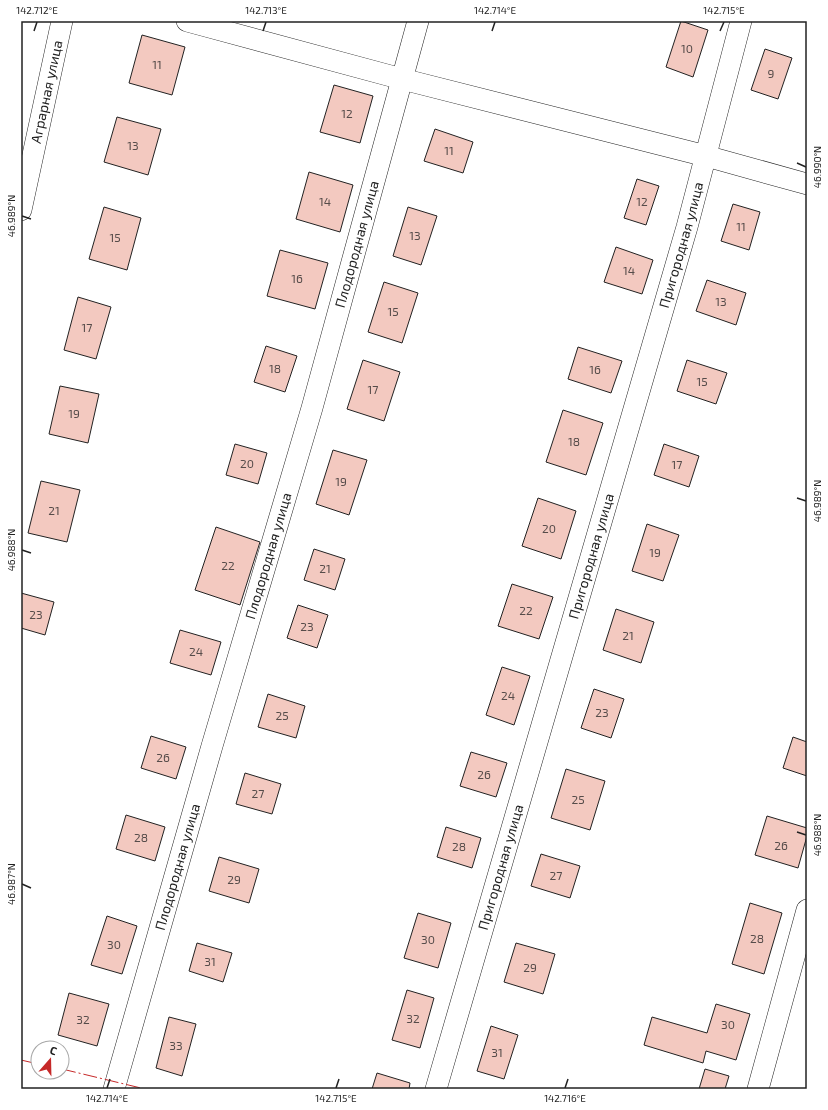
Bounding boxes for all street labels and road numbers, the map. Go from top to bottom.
street label: Аграрная улица [27,39,66,145]
street label: Плодородная улица [331,179,382,310]
street label: Пригородная улица [655,180,706,310]
street label: Плодородная улица [241,490,295,621]
street label: Пригородная улица [564,491,617,621]
street label: Плодородная улица [151,801,203,932]
street label: Пригородная улица [474,802,526,932]

